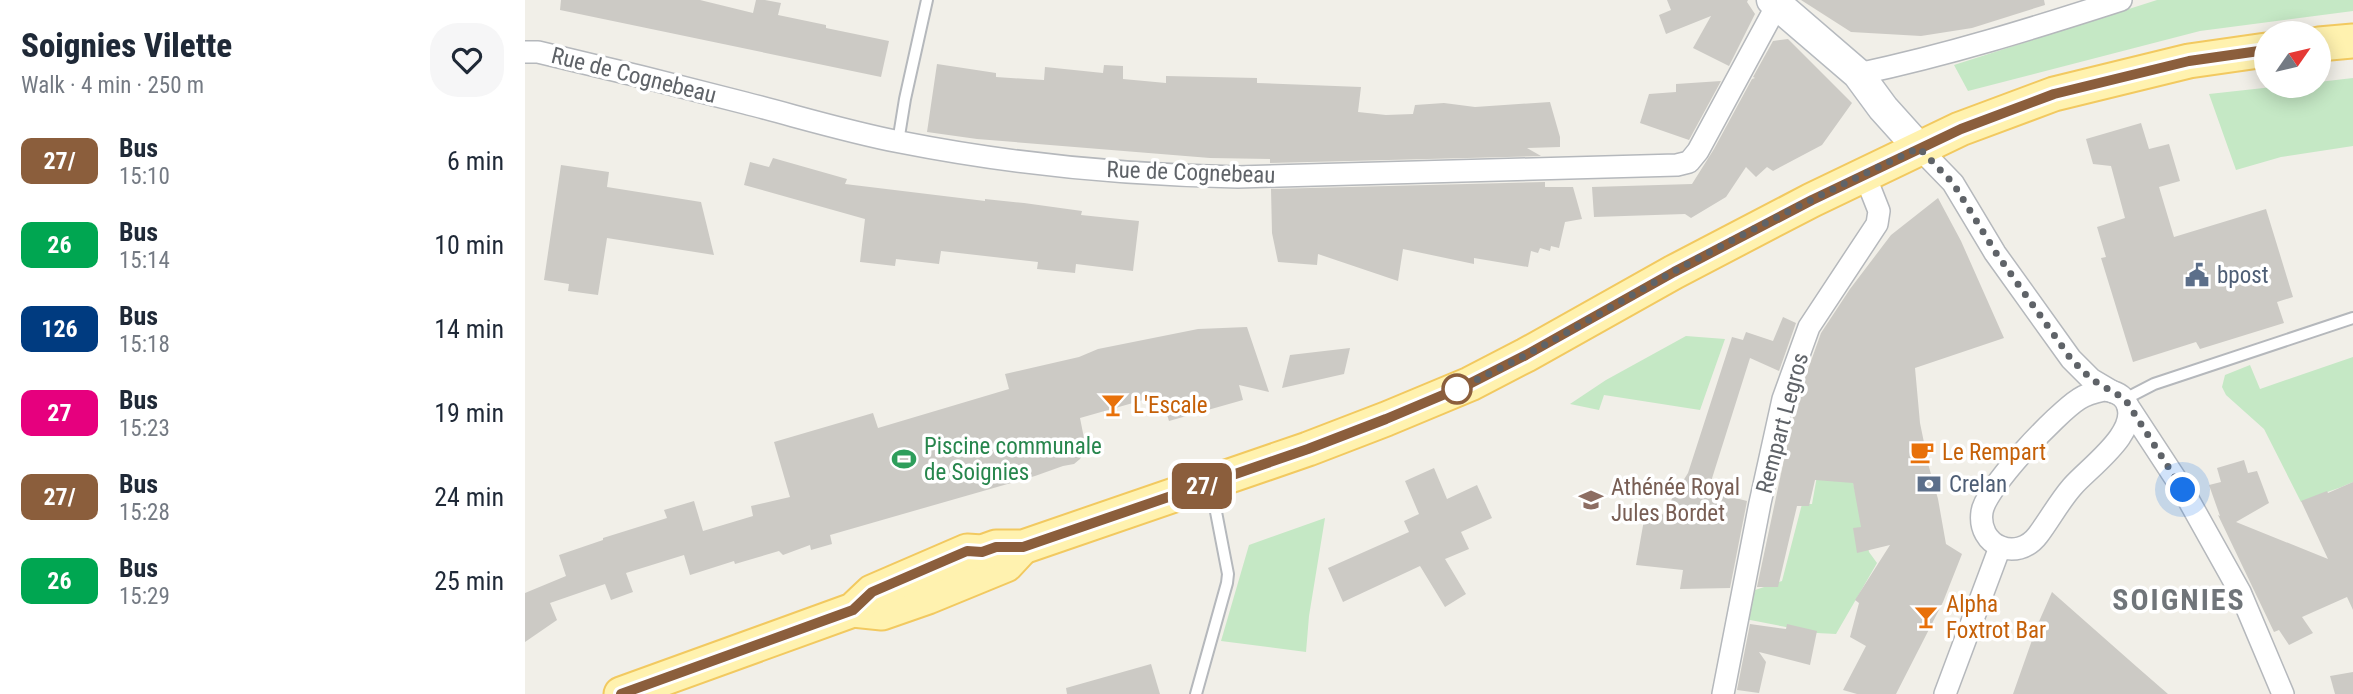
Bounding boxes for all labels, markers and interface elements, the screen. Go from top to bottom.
north arrow [2254,21,2331,98]
map controls [2254,21,2331,98]
button: heart [430,23,504,97]
text: Soignies Vilette [21,26,232,65]
street label: Rue de Cognebeau [549,42,719,109]
text: Walk · 4 min · 250 m [21,72,204,99]
text: Bus [119,133,158,163]
text: 6 min [447,146,504,176]
text: 27/ [43,147,76,175]
street label: Rue de Cognebeau [1106,156,1276,189]
text: 15:10 [119,163,170,190]
text: Bus [119,217,158,247]
text: 10 min [434,230,504,260]
text: 26 [47,231,72,259]
text: 15:14 [119,247,170,274]
public building icon: bpost [2183,261,2211,289]
place label: bpost [2217,262,2269,289]
text: Bus [119,301,158,331]
text: 14 min [434,314,504,344]
text: 126 [41,315,78,343]
text: 15:18 [119,331,170,358]
street label: Rempart Legros [1751,350,1814,496]
unlabelled marker [1442,374,1472,404]
text: Bus [119,385,158,415]
bar icon: L'Escale [1099,391,1127,419]
place label: L'Escale [1133,392,1208,419]
text: 19 min [434,398,504,428]
text: 27 [47,399,72,427]
text: 15:23 [119,415,170,442]
place label: Piscine communale de Soignies [924,433,1102,486]
cafe icon: Le Rempart [1908,438,1936,466]
place label: Le Rempart [1942,439,2046,466]
sports icon: Piscine communale de Soignies [890,445,918,473]
line badge: 27/ [1162,463,1242,509]
text: Bus [119,469,158,499]
bank icon: Crelan [1915,470,1943,498]
place label: Crelan [1949,471,2007,498]
text: 27/ [1186,472,1218,500]
your location [2165,472,2200,507]
place label: Athénée Royal Jules Bordet [1611,474,1740,527]
text: 24 min [434,482,504,512]
text: 27/ [43,483,76,511]
school or university icon: Athénée Royal Jules Bordet [1577,486,1605,514]
text: 15:28 [119,499,170,526]
text: Bus [119,553,158,583]
text: 25 min [434,566,504,596]
text: 26 [47,567,72,595]
district label: SOIGNIES [2112,582,2246,617]
text: 15:29 [119,583,170,610]
place label: Alpha Foxtrot Bar [1946,591,2046,644]
bar icon: Alpha Foxtrot Bar [1912,603,1940,631]

